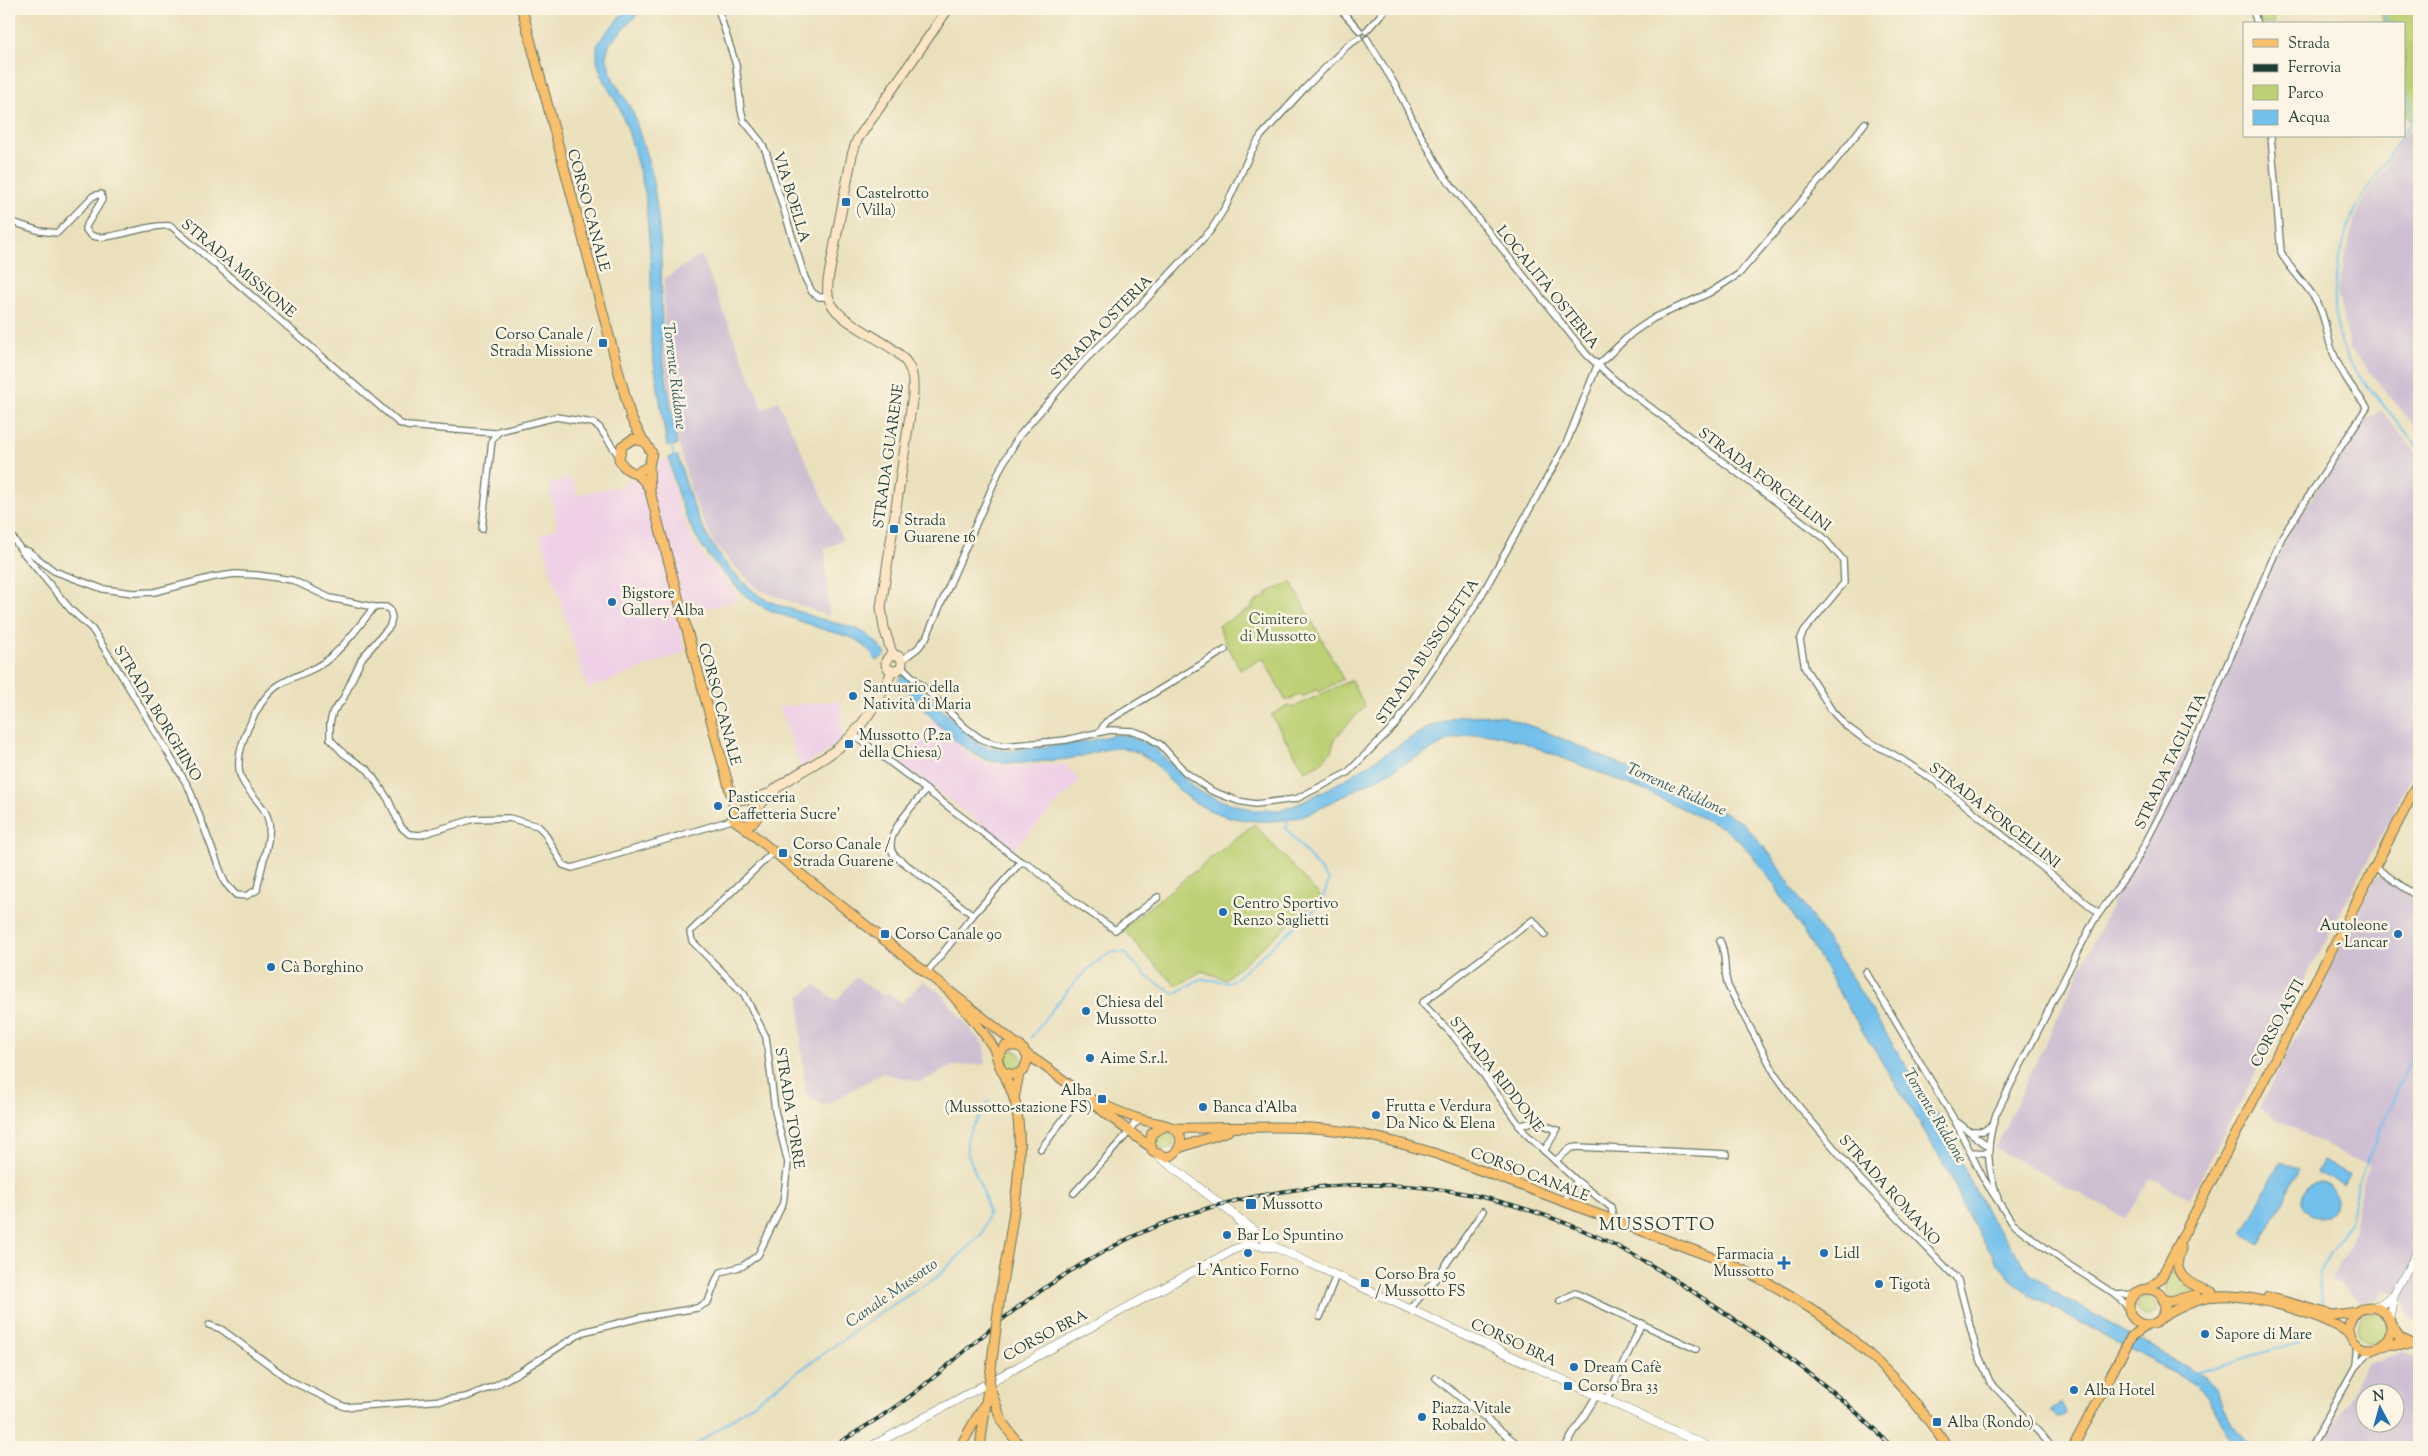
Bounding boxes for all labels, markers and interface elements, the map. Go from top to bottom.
legend [2243,22,2406,138]
text: Strada [2288,34,2330,55]
text: Ferrovia [2288,58,2341,79]
text: Parco [2288,84,2324,105]
text: Acqua [2288,108,2330,129]
street label: CORSO CANALE [561,147,614,274]
street label: VIA BOELLA [767,149,814,245]
place label: Castelrotto (Villa) [856,184,929,222]
marker: Castelrotto (Villa) [840,196,852,208]
street label: STRADA MISSIONE [176,215,300,323]
street label: LOCALITÀ OSTERIA [1490,221,1604,354]
street label: STRADA OSTERIA [1047,271,1158,385]
water label: Torrente Riddone [656,322,691,431]
place label: Corso Canale / Strada Missione [490,325,593,363]
marker: Corso Canale / Strada Missione [597,337,609,349]
street label: STRADA GUARENE [869,383,910,530]
street label: STRADA FORCELLINI [1693,423,1835,537]
place label: Strada Guarene 16 [904,511,976,549]
marker: Strada Guarene 16 [888,523,900,535]
street label: STRADA BUSSOLETTA [1372,575,1485,729]
place label: Bigstore Gallery Alba [622,584,704,622]
marker: Bigstore Gallery Alba [606,596,618,608]
park label: Cimitero di Mussotto [1240,610,1316,648]
street label: CORSO CANALE [692,641,745,768]
street label: STRADA BORGHINO [108,642,206,786]
place label: Santuario della Natività di Maria [863,678,972,716]
marker: Santuario della Natività di Maria [847,690,859,702]
street label: STRADA TAGLIATA [2131,690,2212,833]
place label: Mussotto (P.za della Chiesa) [859,726,952,764]
marker: Mussotto (P.za della Chiesa) [843,738,855,750]
water label: Torrente Riddone [1622,758,1730,823]
street label: STRADA FORCELLINI [1924,758,2064,874]
place label: Pasticceria Caffetteria Sucre' [728,788,840,826]
marker: Pasticceria Caffetteria Sucre' [712,800,724,812]
place label: Corso Canale / Strada Guarene [793,835,894,873]
marker: Corso Canale / Strada Guarene [777,847,789,859]
place label: Centro Sportivo Renzo Saglietti [1233,894,1339,932]
marker: Centro Sportivo Renzo Saglietti [1217,906,1229,918]
place label: Autoleone - Lancar [2319,916,2388,954]
place label: Corso Canale 90 [895,925,1002,946]
marker: Corso Canale 90 [879,928,891,940]
marker: Autoleone - Lancar [2392,928,2404,940]
place label: Cà Borghino [281,958,364,979]
marker: Cà Borghino [265,961,277,973]
street label: CORSO ASTI [2246,976,2310,1071]
place label: Chiesa del Mussotto [1096,993,1164,1031]
marker: Chiesa del Mussotto [1080,1005,1092,1017]
street label: STRADA RIDDONE [1444,1013,1548,1137]
street label: STRADA TORRE [769,1046,809,1171]
place label: Aime S.r.l. [1100,1049,1168,1070]
marker: Aime S.r.l. [1084,1052,1096,1064]
water label: Torrente Riddone [1896,1064,1971,1168]
place label: Alba (Mussotto-stazione FS) [945,1081,1092,1119]
marker: Alba (Mussotto-stazione FS) [1096,1093,1108,1105]
place label: Frutta e Verdura Da Nico & Elena [1386,1097,1496,1135]
place label: Banca d'Alba [1213,1098,1297,1119]
marker: Banca d'Alba [1197,1101,1209,1113]
marker: Frutta e Verdura Da Nico & Elena [1370,1109,1382,1121]
street label: STRADA ROMANO [1833,1131,1945,1251]
street label: CORSO CANALE [1467,1143,1592,1208]
place label: Mussotto [1262,1195,1323,1216]
marker: Mussotto [1244,1197,1258,1211]
district label: MUSSOTTO [1599,1213,1715,1239]
place label: Bar Lo Spuntino [1237,1226,1343,1247]
marker: Bar Lo Spuntino [1221,1229,1233,1241]
place label: Lidl [1834,1244,1860,1265]
place label: Farmacia Mussotto [1713,1245,1774,1283]
marker: L 'Antico Forno [1242,1247,1254,1259]
marker: Lidl [1818,1247,1830,1259]
water label: Canale Mussotto [842,1254,943,1334]
marker: Farmacia Mussotto [1778,1257,1790,1269]
place label: L 'Antico Forno [1197,1261,1299,1282]
place label: Corso Bra 50 / Mussotto FS [1375,1265,1466,1303]
place label: Tigotà [1889,1275,1931,1296]
marker: Corso Bra 50 / Mussotto FS [1359,1277,1371,1289]
marker: Tigotà [1873,1278,1885,1290]
street label: CORSO BRA [1000,1305,1092,1367]
street label: CORSO BRA [1467,1314,1560,1372]
place label: Sapore di Mare [2215,1325,2312,1346]
marker: Sapore di Mare [2199,1328,2211,1340]
place label: Dream Cafè [1584,1358,1662,1379]
marker: Dream Cafè [1568,1361,1580,1373]
place label: Corso Bra 33 [1578,1377,1658,1398]
marker: Corso Bra 33 [1562,1380,1574,1392]
place label: Alba Hotel [2084,1381,2155,1402]
marker: Alba Hotel [2068,1384,2080,1396]
north arrow [2356,1384,2406,1434]
text: N [2372,1387,2385,1408]
place label: Piazza Vitale Robaldo [1432,1399,1511,1437]
marker: Piazza Vitale Robaldo [1416,1411,1428,1423]
place label: Alba (Rondo) [1947,1413,2034,1434]
marker: Alba (Rondo) [1931,1416,1943,1428]

